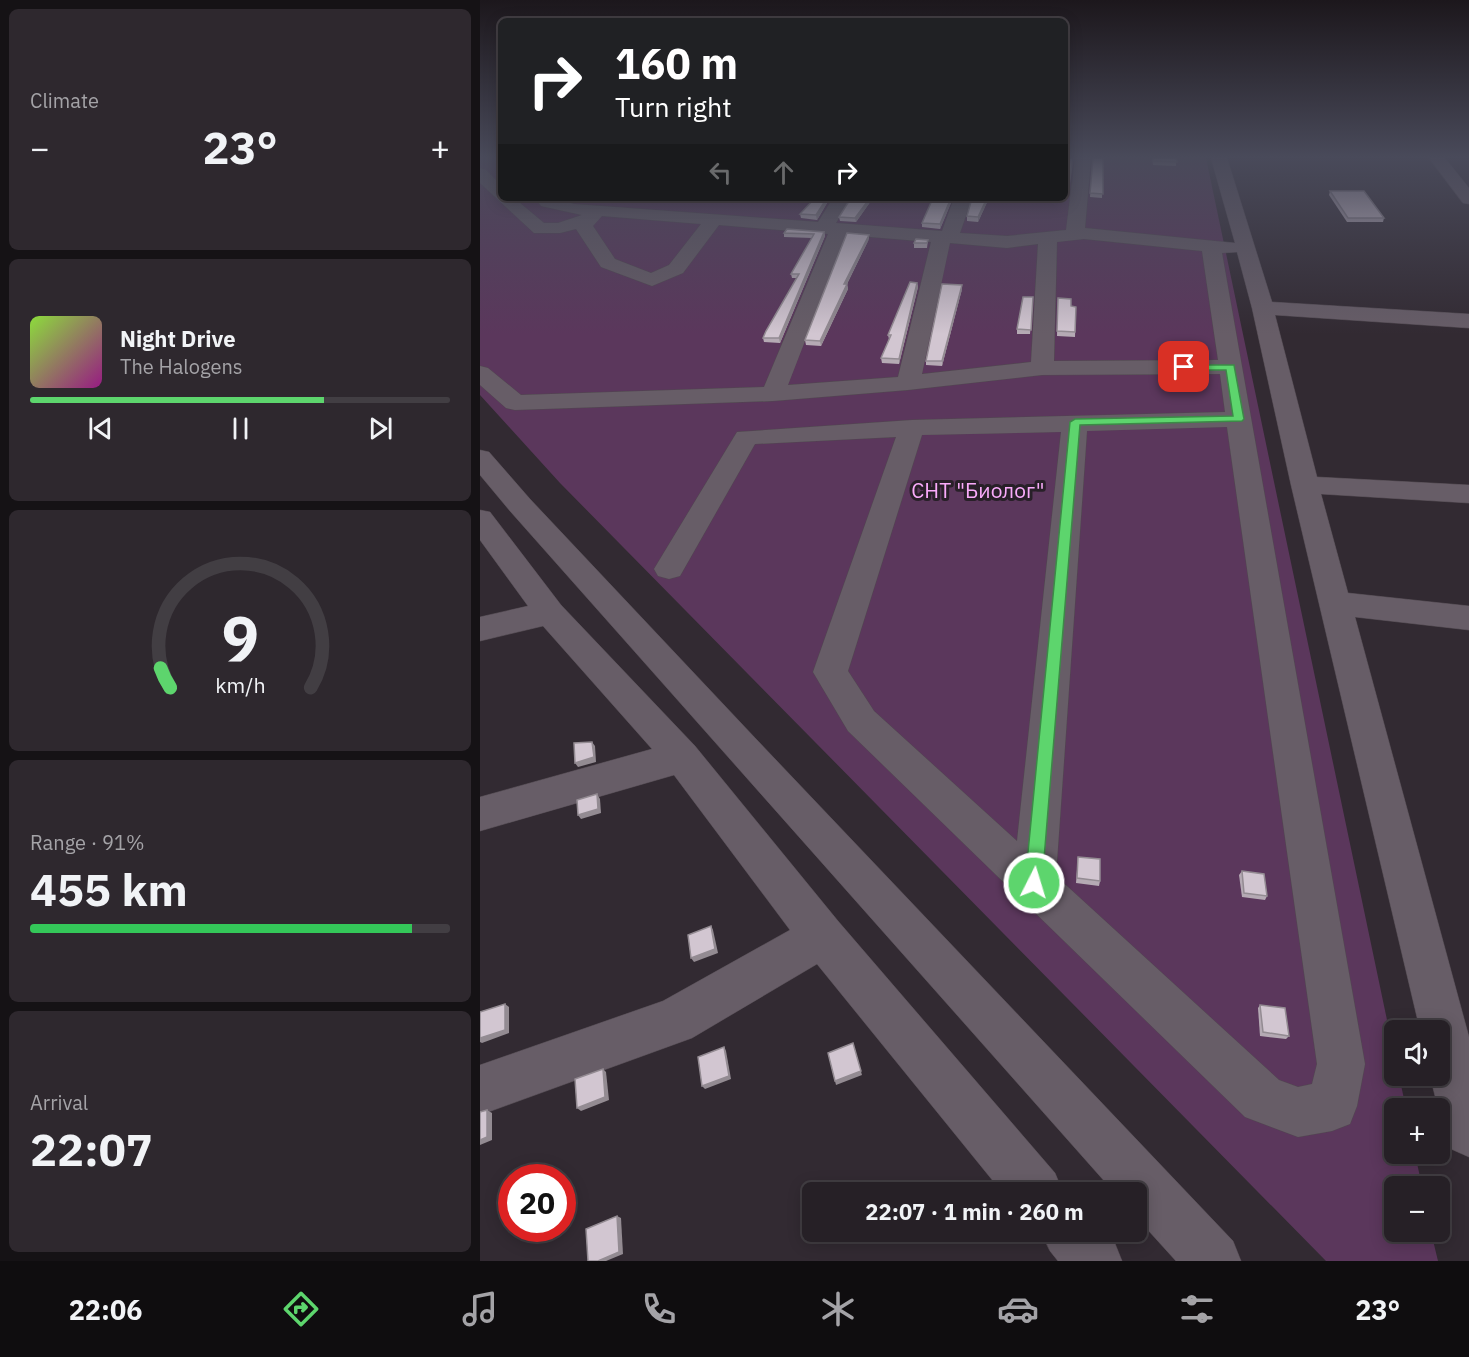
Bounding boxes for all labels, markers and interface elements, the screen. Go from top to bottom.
text: 160 m [615,36,738,91]
icon: right [516,42,594,120]
text: Climate [30,87,99,114]
text: Turn right [615,89,732,124]
text: 23° [202,118,278,176]
text: − [30,126,50,169]
text: + [430,126,450,169]
icon: left [704,156,737,189]
icon: ahead [767,156,800,189]
icon: right [830,156,863,189]
text: Night Drive [120,324,236,353]
pin [1158,341,1209,392]
icon: arrive [1167,350,1200,383]
text: The Halogens [120,353,242,380]
icon: previous [84,412,117,445]
icon: pause [224,412,257,445]
icon: next [364,412,397,445]
park label: СНТ "Биолог" [911,476,1045,504]
text: 9 [221,598,259,679]
text: km/h [215,671,265,699]
text: Range · 91% [30,829,145,856]
position arrow [1002,851,1066,915]
text: 455 km [30,860,188,918]
map controls [1384,1020,1450,1242]
button: sound [1384,1020,1450,1086]
text: Arrival [30,1089,88,1116]
button: + [1384,1098,1450,1164]
text: 22:07 [30,1120,153,1178]
speed limit sign: 20 [498,1164,576,1242]
button: − [1384,1176,1450,1242]
text: 22:07 · 1 min · 260 m [865,1197,1084,1226]
icon: directions [280,1288,322,1330]
icon: music [459,1288,501,1330]
icon: phone [638,1288,680,1330]
icon: climate [817,1288,859,1330]
icon: car [997,1288,1039,1330]
icon: filters [1176,1288,1218,1330]
text: 22:06 [69,1292,142,1327]
text: 23° [1355,1292,1400,1327]

